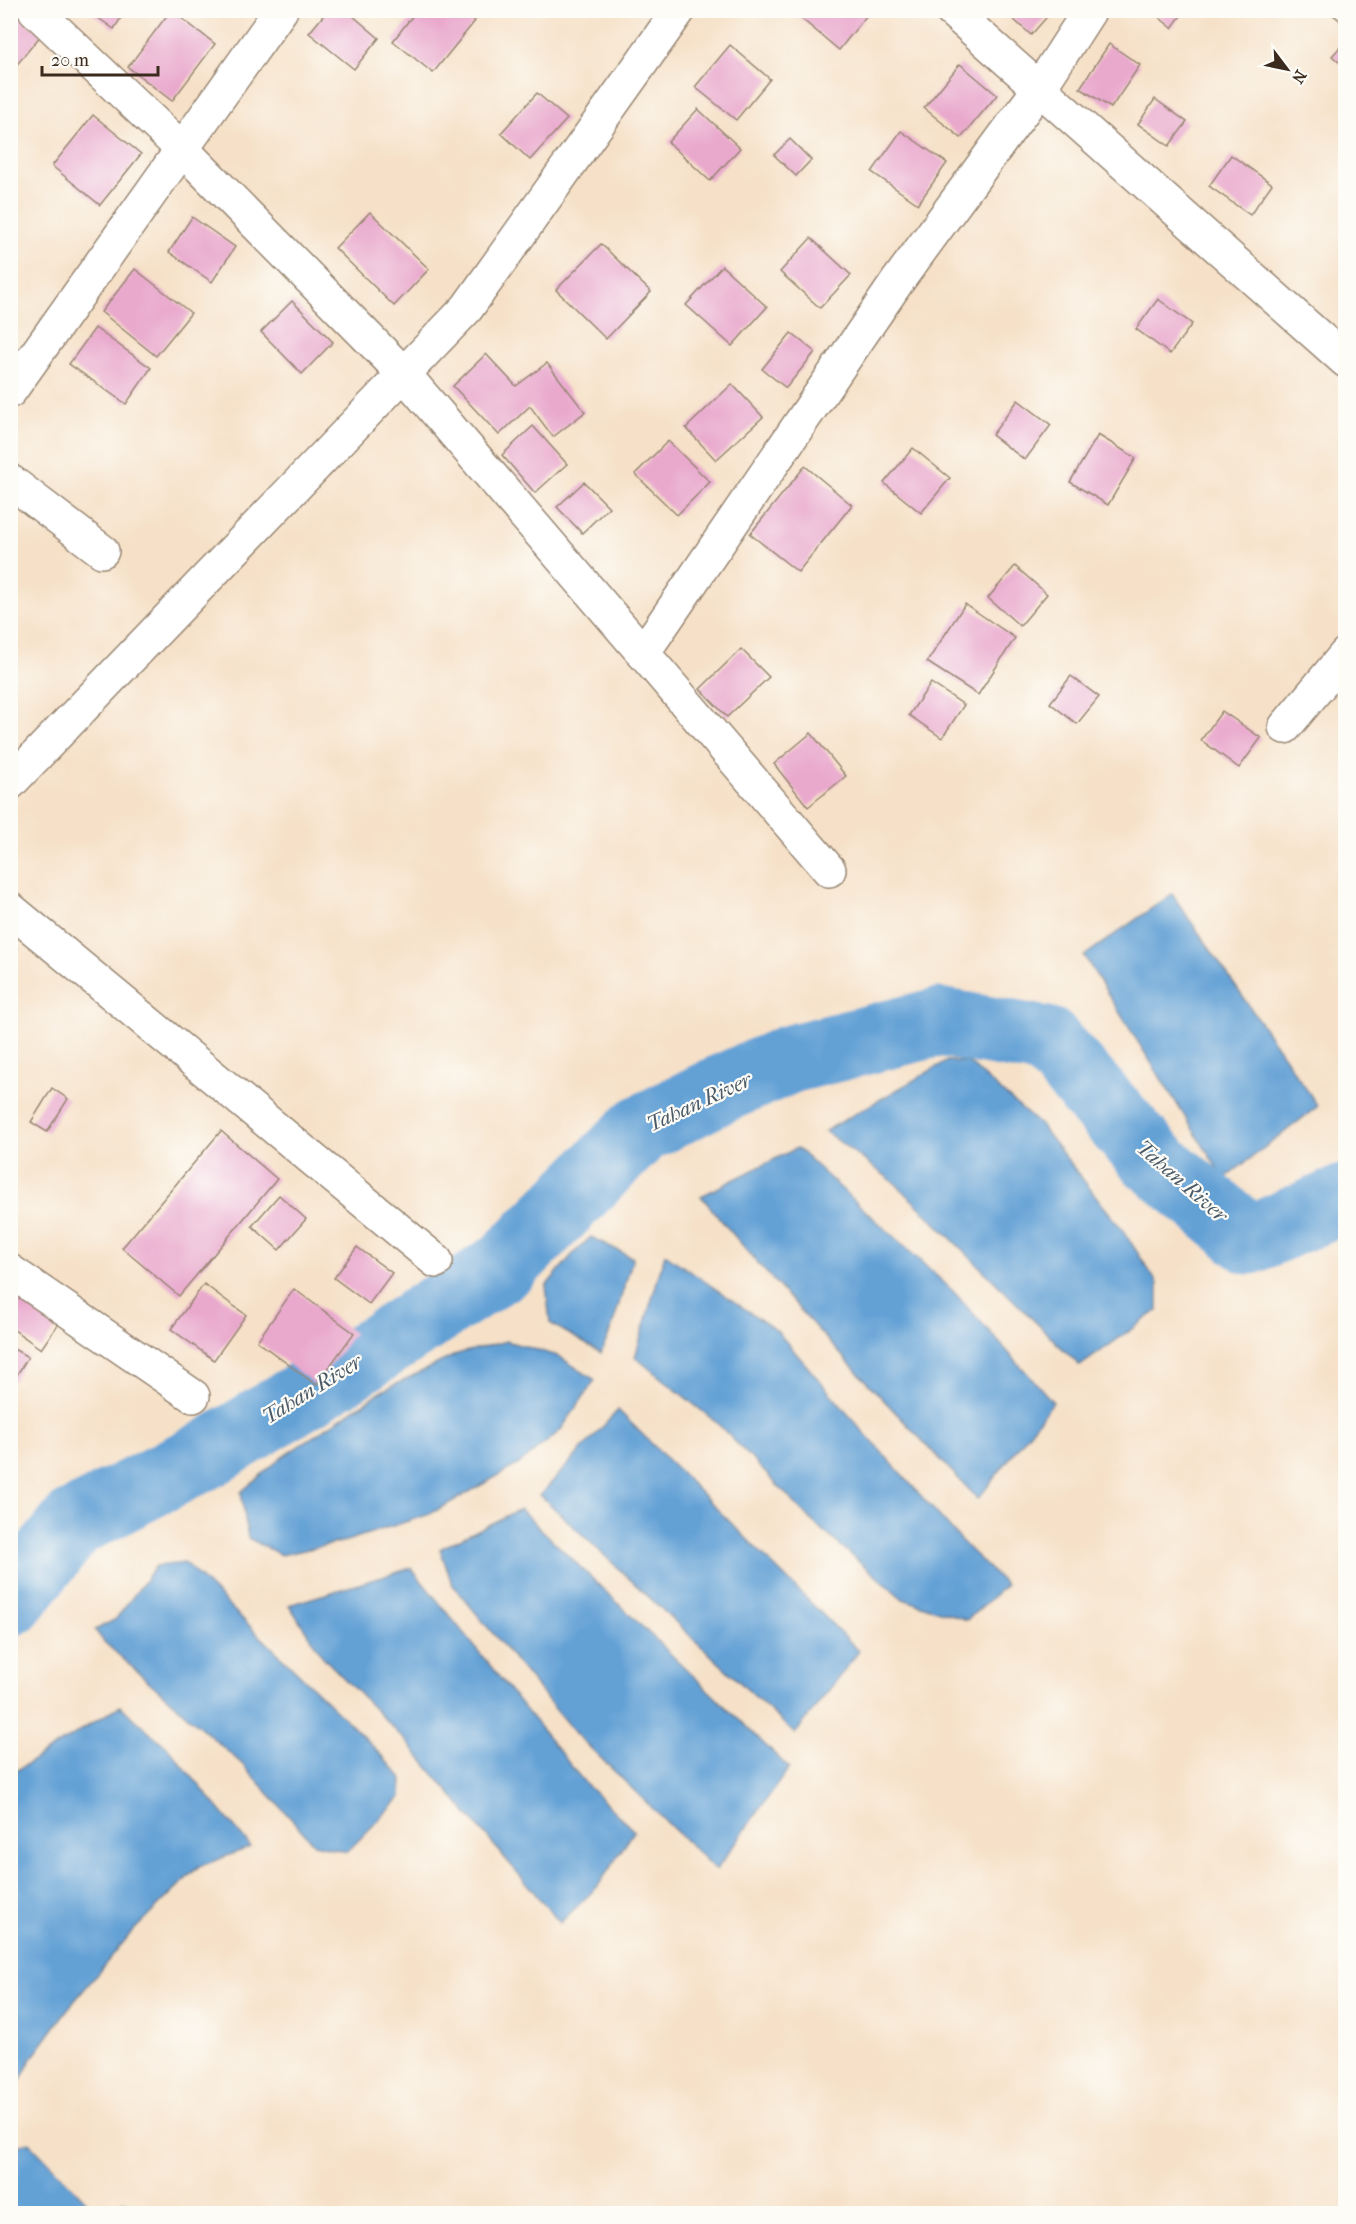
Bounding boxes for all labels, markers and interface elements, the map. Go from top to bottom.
scale bar [42,39,158,77]
north arrow [1257,39,1317,99]
text: 20 m [51,50,89,71]
text: N [1288,67,1311,88]
water label: Tahan River [643,1067,756,1137]
water label: Tahan River [1132,1135,1233,1228]
water label: Tahan River [258,1348,367,1429]

